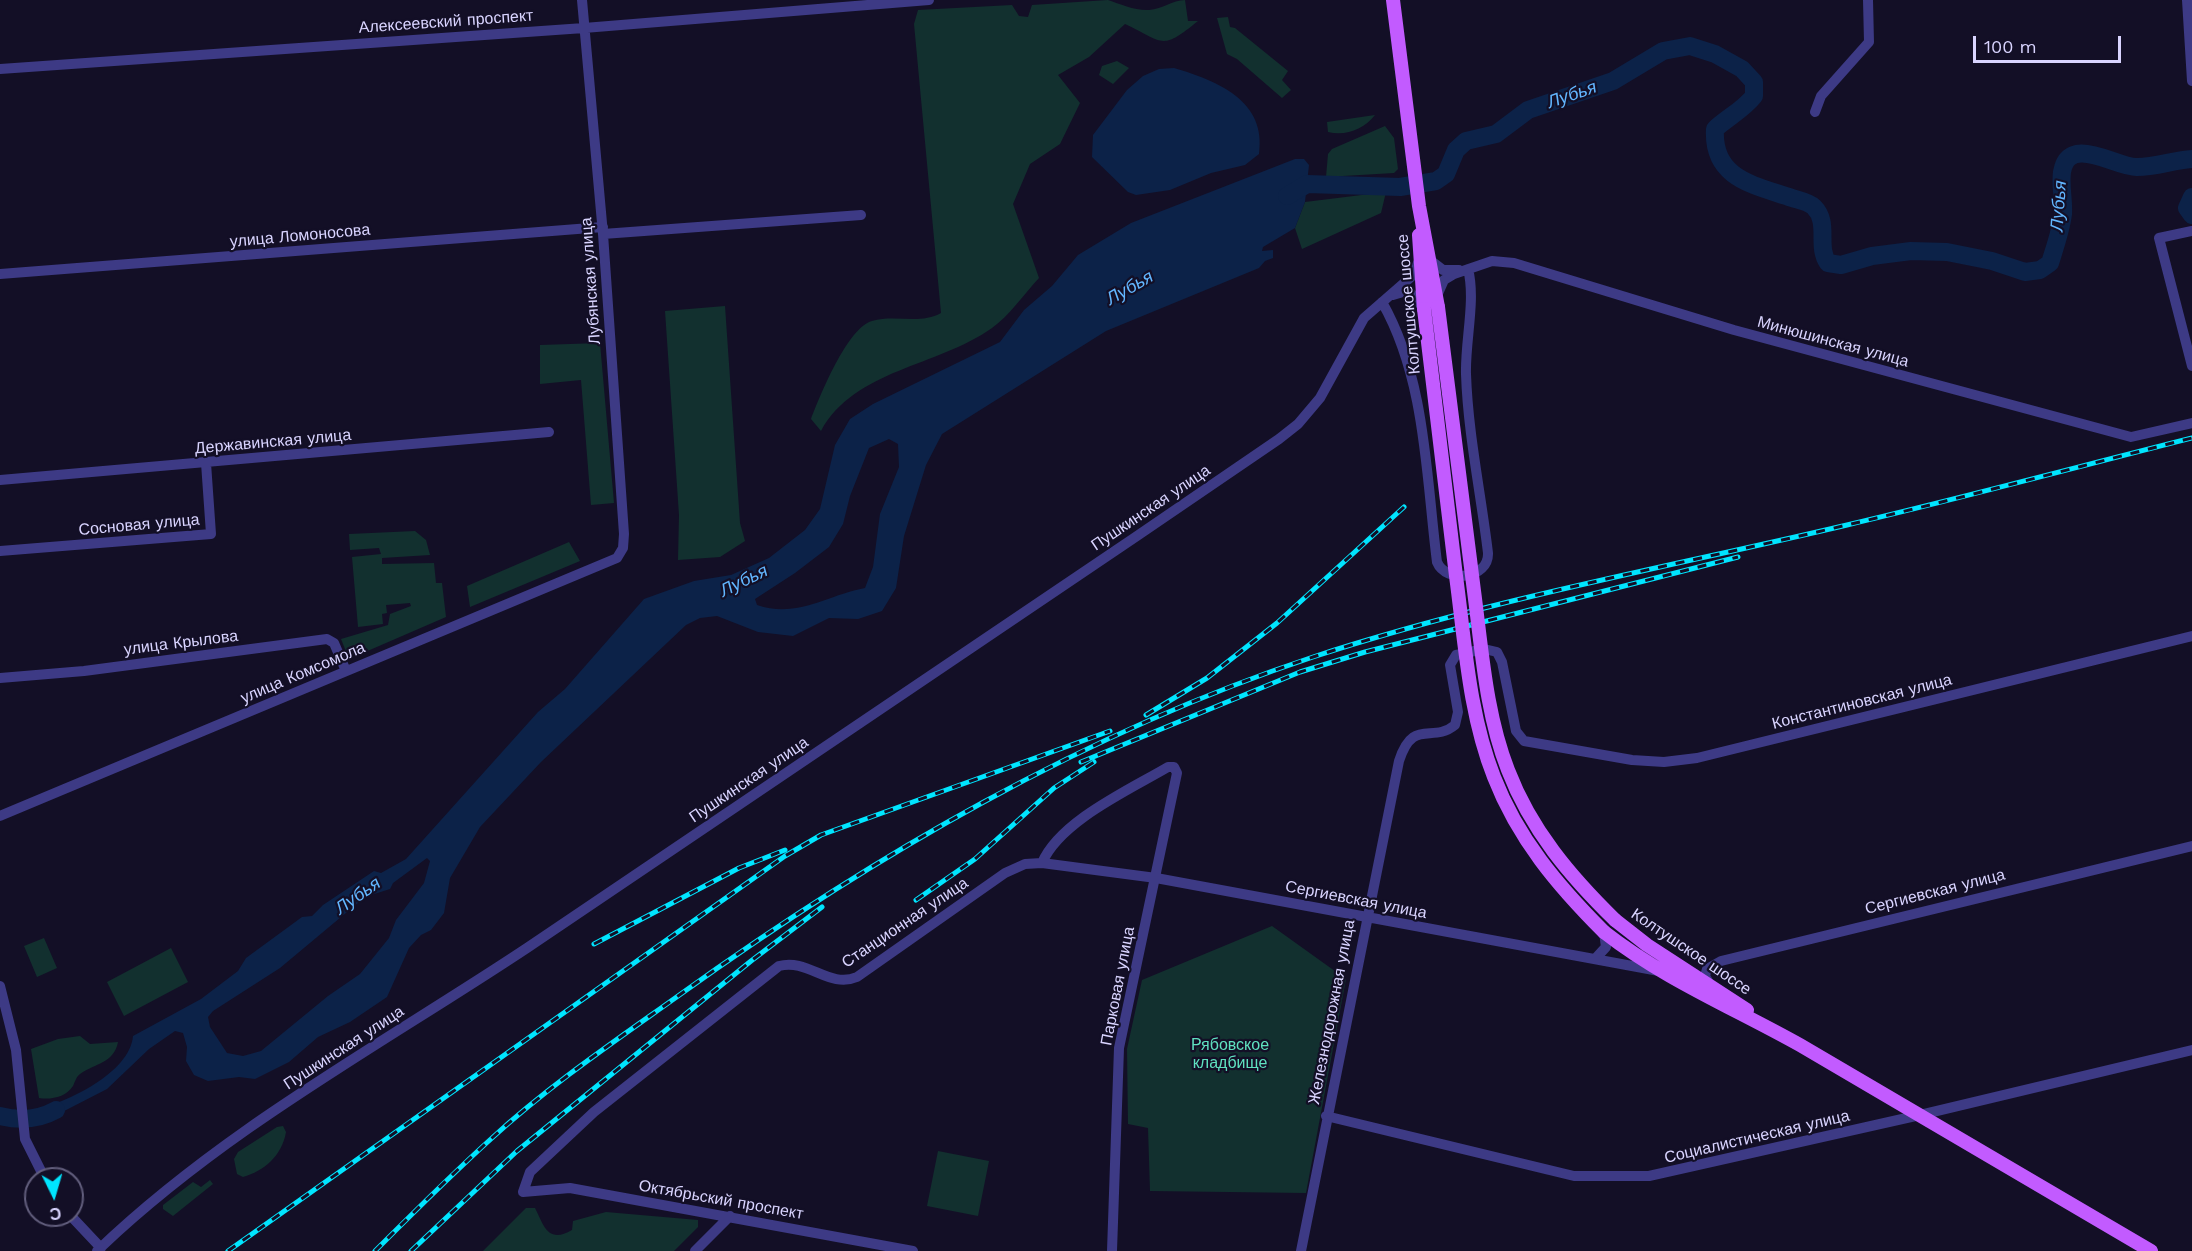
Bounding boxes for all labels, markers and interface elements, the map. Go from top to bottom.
street label: Алексеевский проспект [358,6,534,38]
scale bar [1976,24,2124,62]
text: 100 m [1984,36,2037,57]
water label: Лубья [1544,76,1600,114]
water label: Лубья [2046,180,2072,232]
street label: Лубянская улица [577,217,605,345]
street label: улица Ломоносова [229,220,371,252]
street label: Колтушское шоссе [1393,233,1425,375]
water label: Лубья [1103,266,1157,310]
street label: Минюшинская улица [1755,313,1911,371]
street label: Державинская улица [194,426,352,458]
street label: Пушкинская улица [1088,461,1214,555]
street label: Сосновая улица [78,510,200,540]
water label: Лубья [716,560,772,602]
street label: улица Крылова [123,626,239,660]
street label: улица Комсомола [238,638,368,708]
street label: Константиновская улица [1770,670,1954,734]
street label: Пушкинская улица [686,733,812,827]
street label: Сергиевская улица [1863,865,2007,919]
water label: Лубья [331,873,385,919]
street label: Станционная улица [838,874,972,972]
street label: Сергиевская улица [1284,877,1428,923]
street label: Колтушское шоссе [1627,905,1755,999]
street label: Железнодорожная улица [1305,918,1359,1106]
street label: Парковая улица [1097,925,1139,1047]
street label: Пушкинская улица [280,1002,408,1094]
park label: Рябовское кладбище [1191,1035,1269,1073]
street label: Социалистическая улица [1662,1106,1852,1168]
north arrow [24,1167,84,1227]
street label: Октябрьский проспект [637,1176,805,1224]
text: С [49,1203,62,1223]

